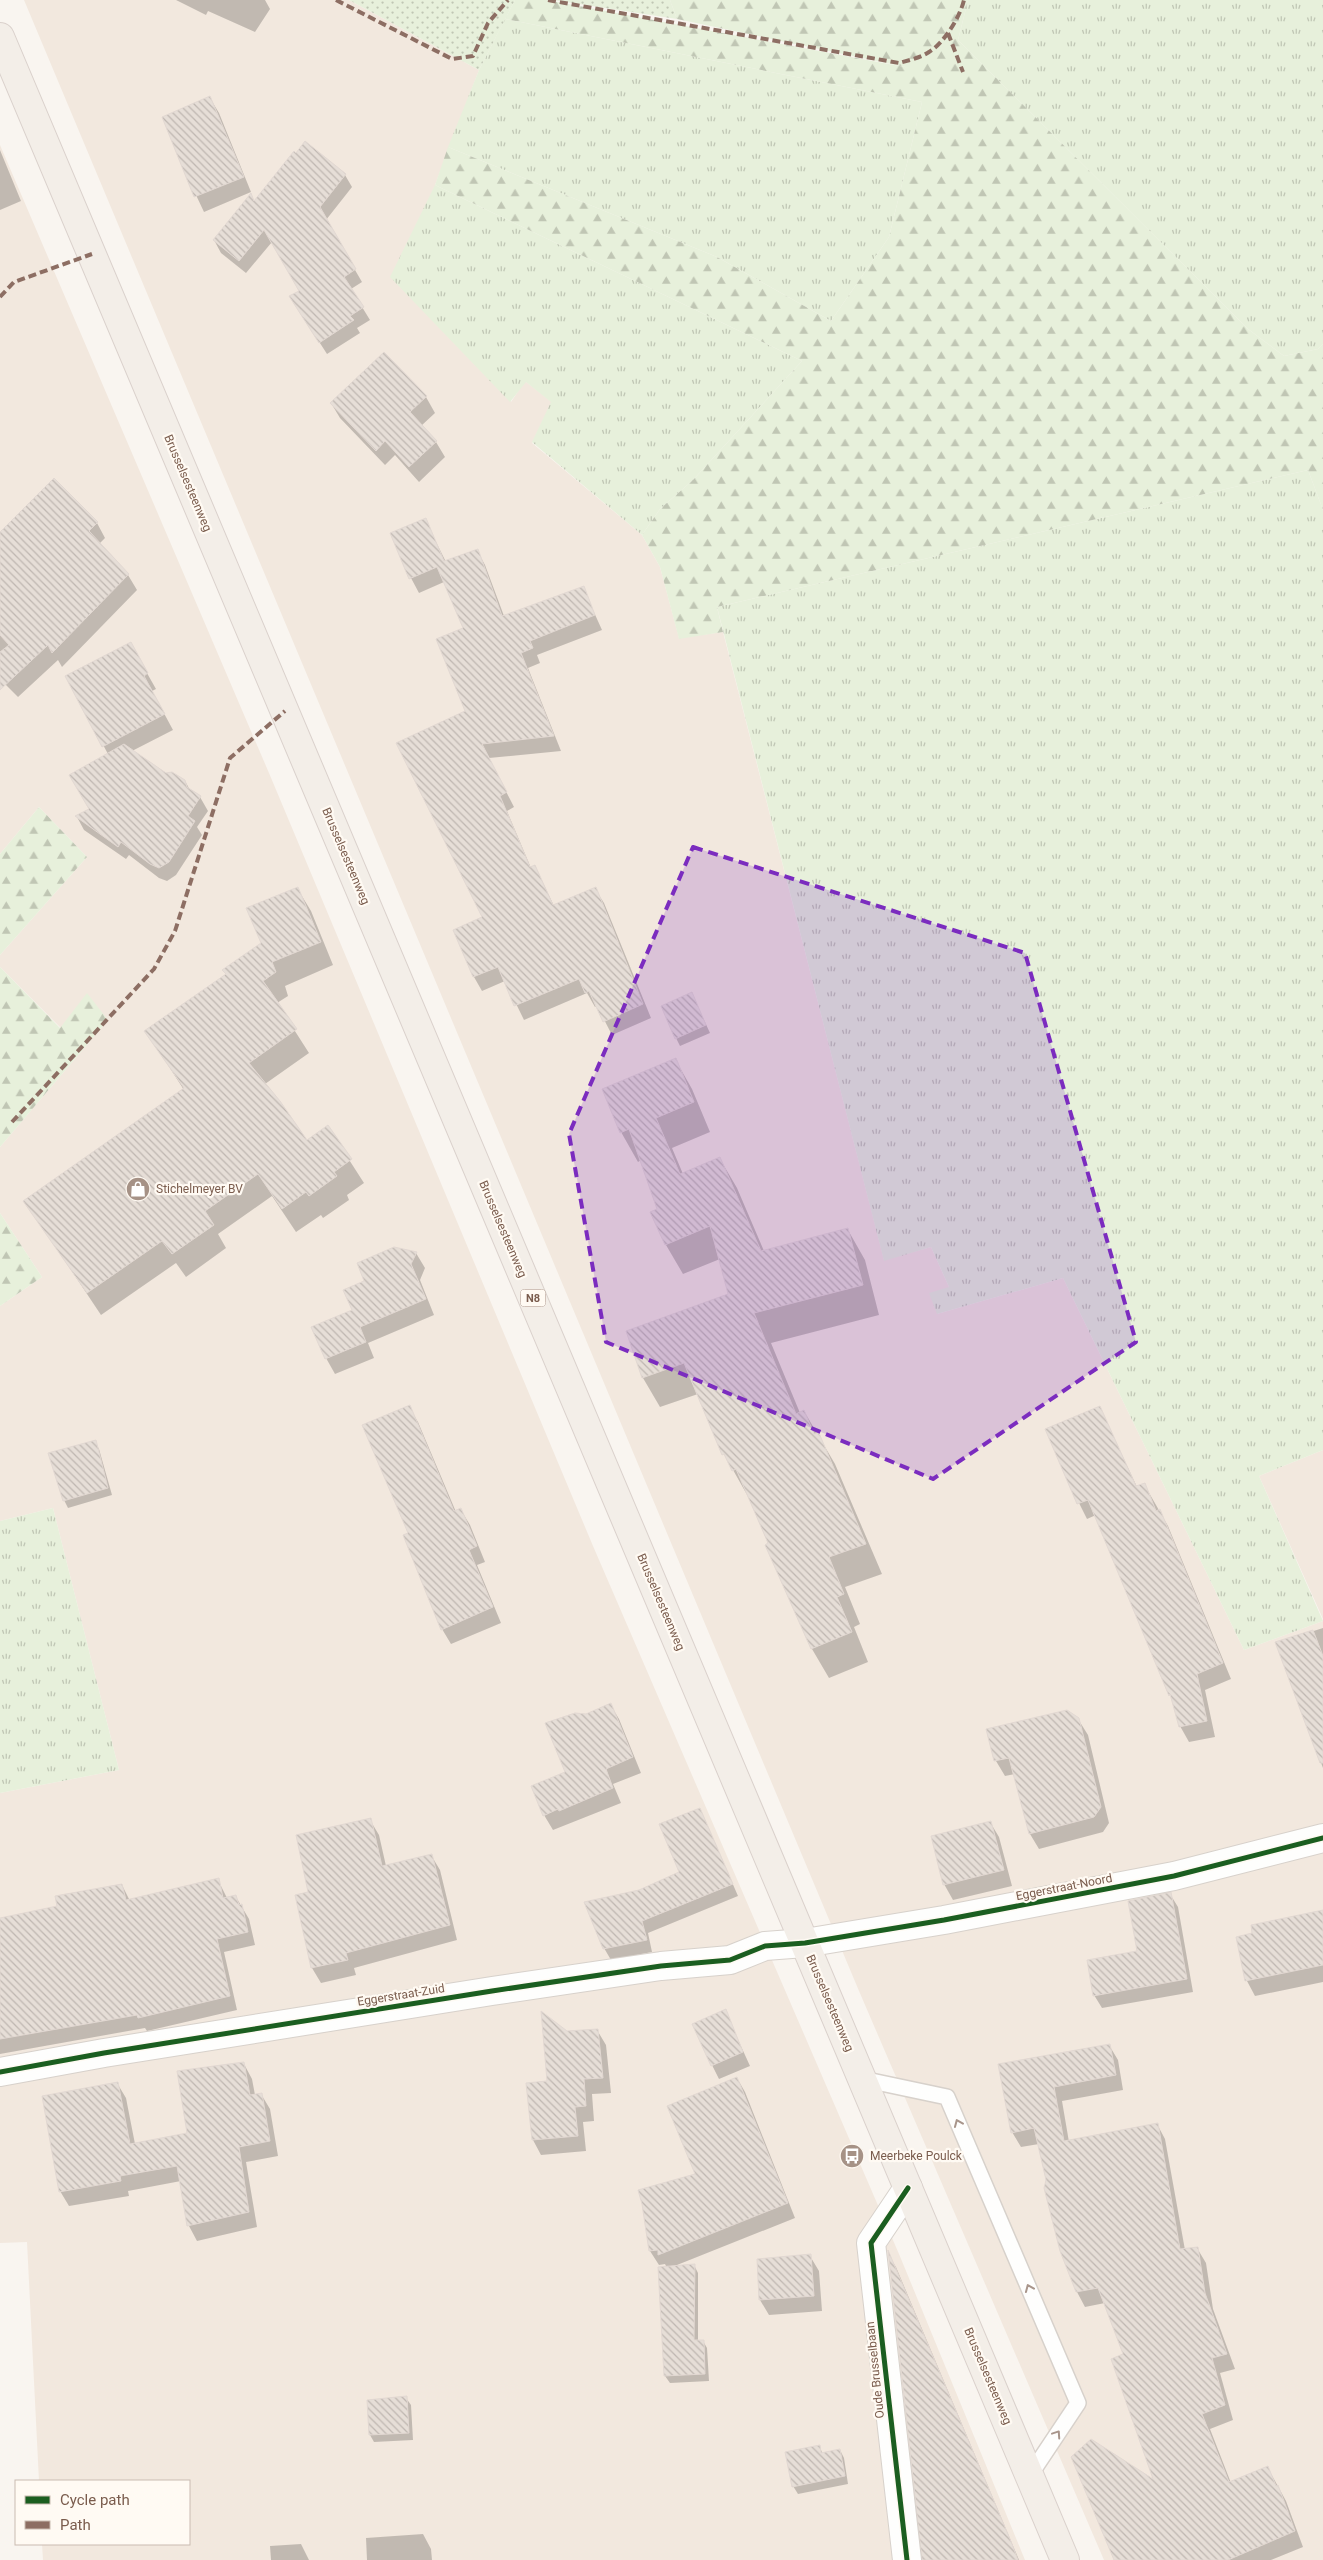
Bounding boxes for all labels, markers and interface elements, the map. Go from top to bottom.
street label: Brusselsesteenweg [161,432,215,534]
street label: Brusselsesteenweg [319,805,373,907]
shop icon: Stichelmeyer BV [125,1176,151,1202]
street label: Brusselsesteenweg [476,1178,530,1280]
place label: Stichelmeyer BV [156,1182,243,1196]
road number: N8 [520,1290,546,1306]
street label: Brusselsesteenweg [634,1551,688,1653]
street label: Eggerstraat-Noord [1015,1871,1113,1903]
street label: Brusselsesteenweg [803,1952,857,2054]
street label: Eggerstraat-Zuid [356,1981,446,2009]
one-way arrow [954,2119,965,2128]
bus stop icon: Meerbeke Poulck [839,2143,865,2169]
place label: Meerbeke Poulck [870,2149,963,2163]
one-way arrow [1025,2284,1036,2293]
street label: Oude Brusselbaan [863,2321,887,2419]
street label: Brusselsesteenweg [961,2325,1015,2427]
one-way arrow [1051,2431,1060,2440]
legend [15,2480,190,2545]
text: Cycle path [60,2491,130,2509]
text: Path [60,2516,91,2534]

